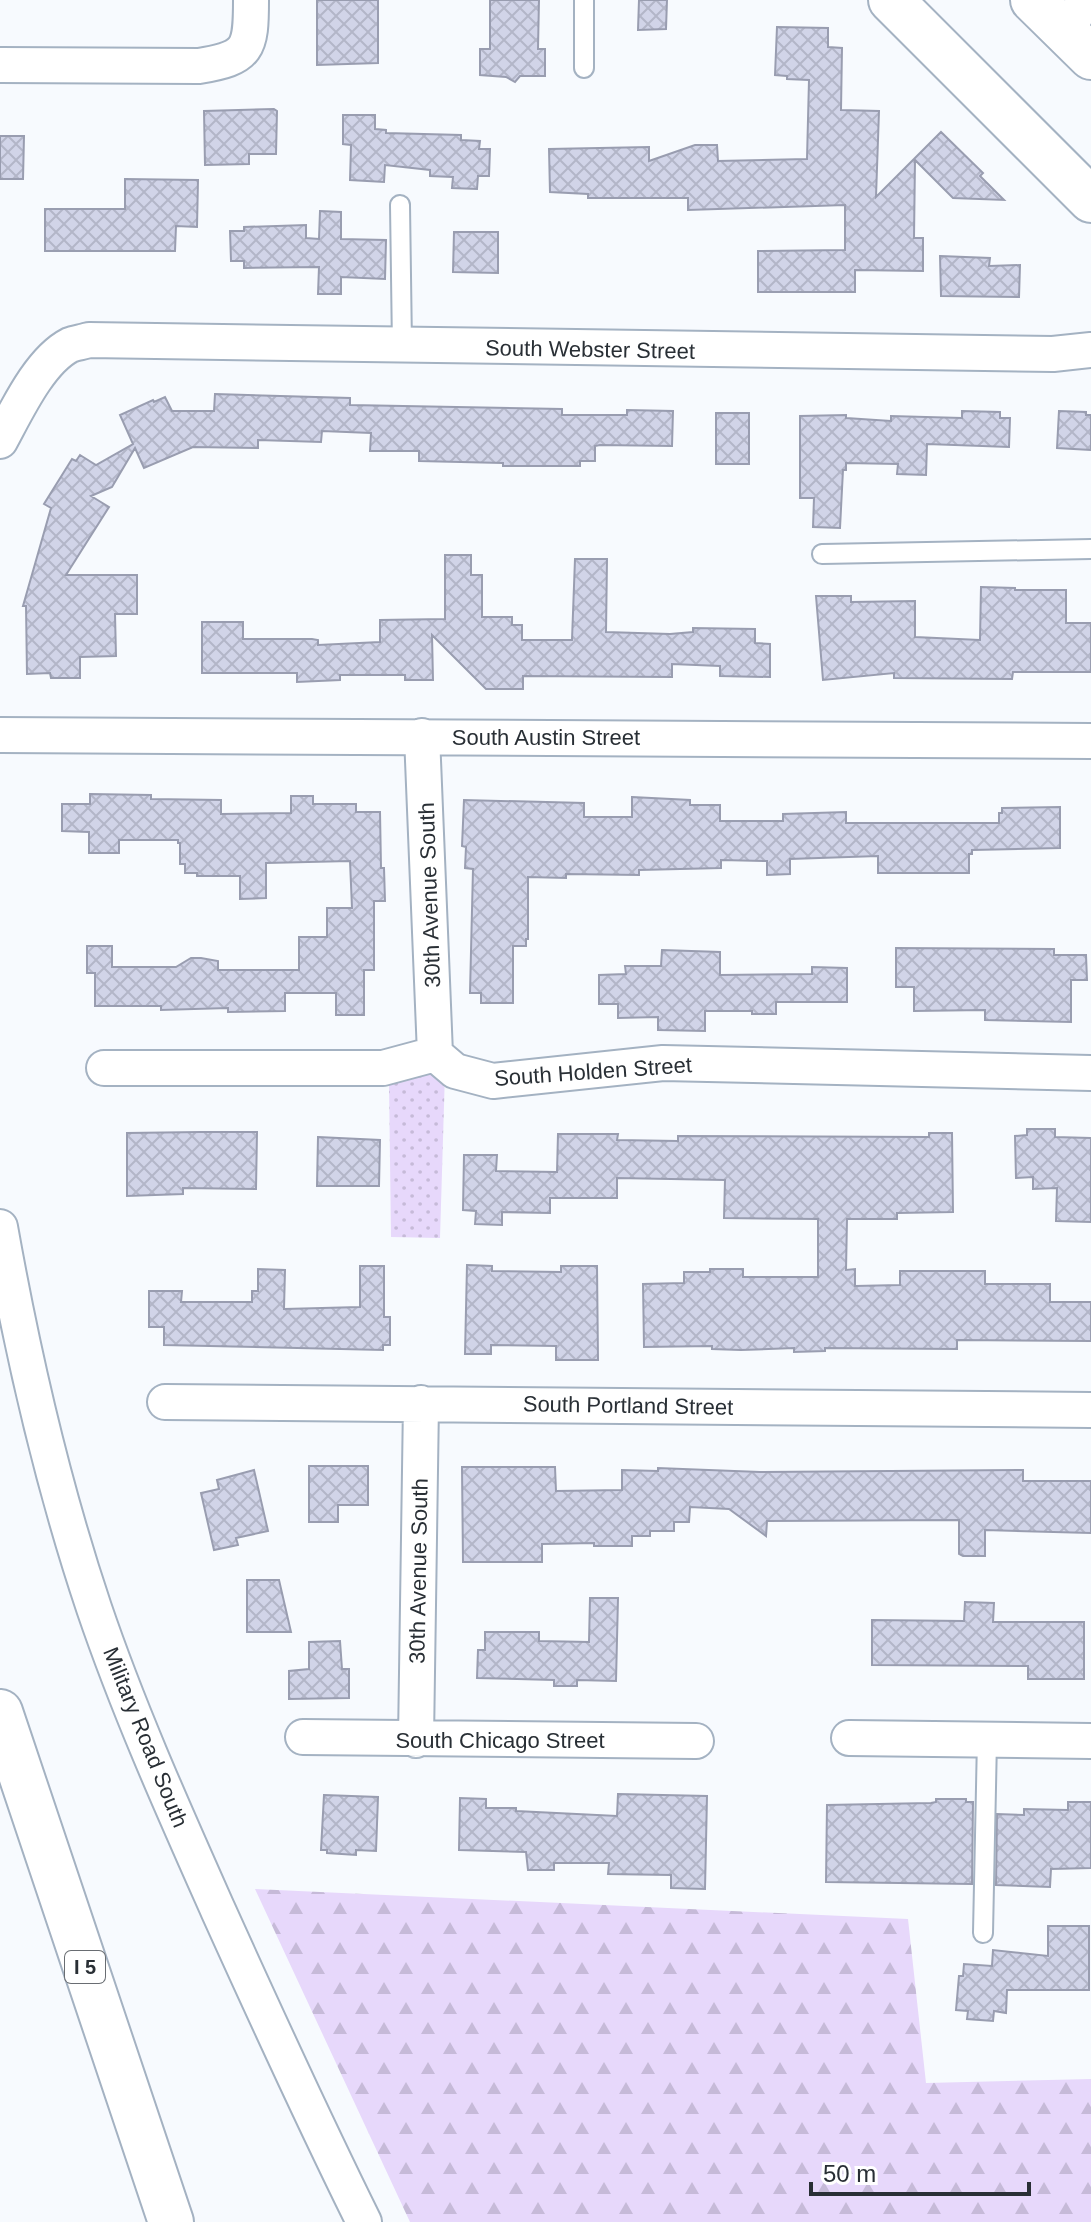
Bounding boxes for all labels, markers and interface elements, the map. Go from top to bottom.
street label: South Webster Street [485,335,695,364]
street label: South Austin Street [452,725,640,750]
street label: 30th Avenue South [414,802,445,988]
street label: South Holden Street [493,1052,693,1091]
street label: South Portland Street [523,1391,733,1420]
street label: 30th Avenue South [404,1478,433,1664]
street label: Military Road South [98,1644,193,1831]
street label: South Chicago Street [395,1728,605,1753]
road number: I 5 [65,1951,105,1983]
scale bar [811,2146,1029,2196]
text: 50 m [823,2160,876,2187]

